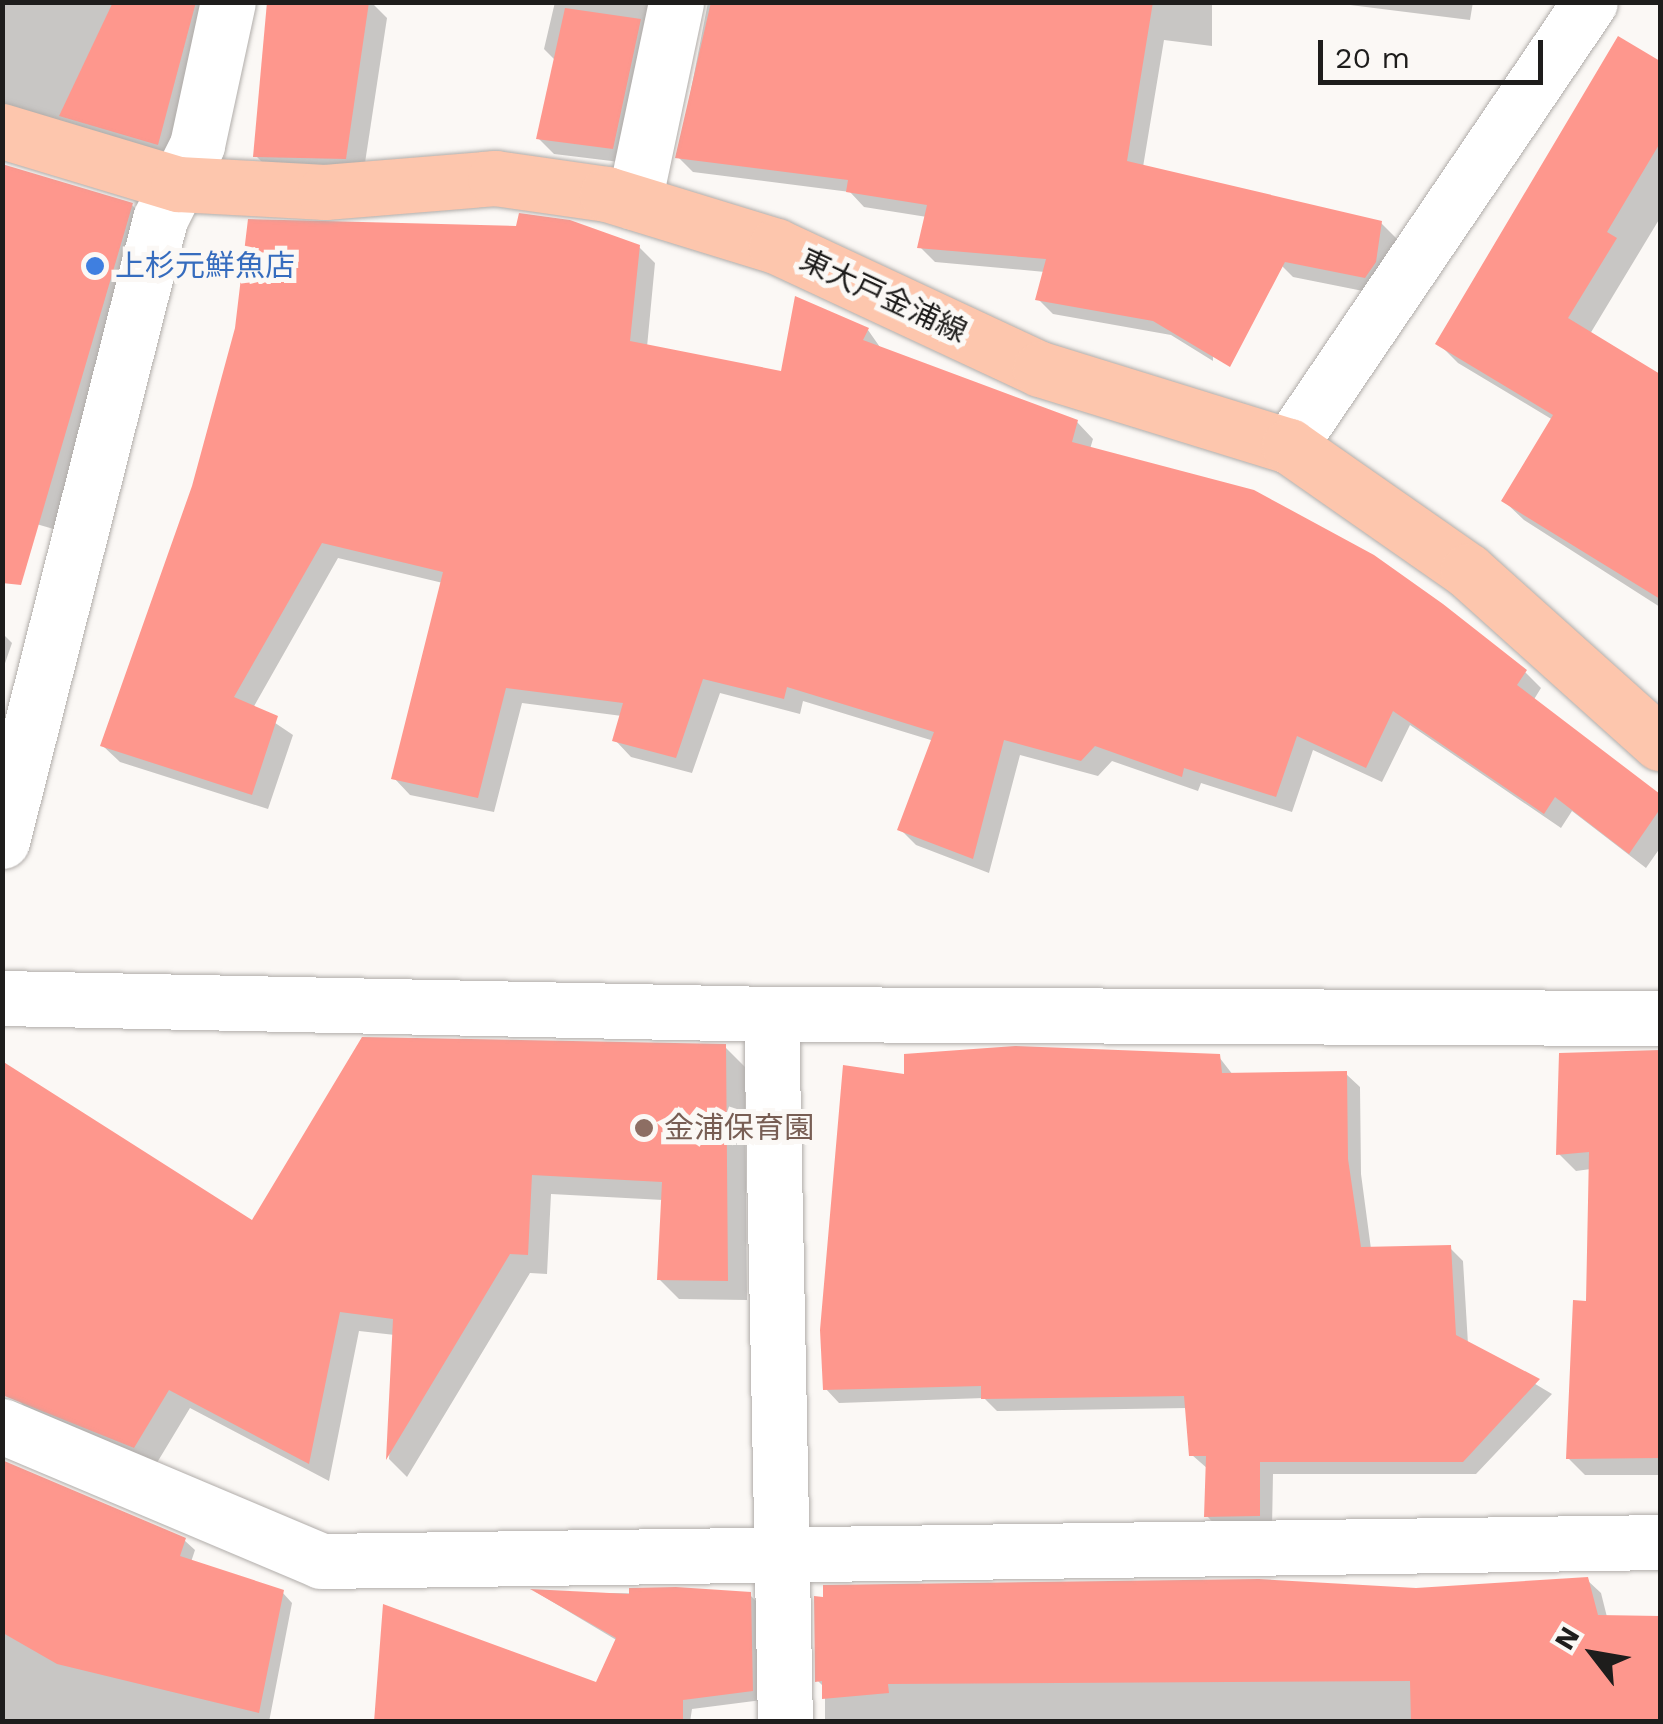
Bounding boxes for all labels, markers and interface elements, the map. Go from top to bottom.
scale bar [1323,20,1548,82]
text: 20 m [1335,40,1410,75]
street label: 東大戸金浦線 [794,242,972,350]
place label: 上杉元鮮魚店 [115,248,295,284]
marker: 上杉元鮮魚店 [84,255,106,277]
place label: 金浦保育園 [664,1110,814,1146]
marker: 金浦保育園 [633,1117,655,1139]
north arrow [1543,1604,1643,1704]
text: N [1547,1621,1586,1656]

